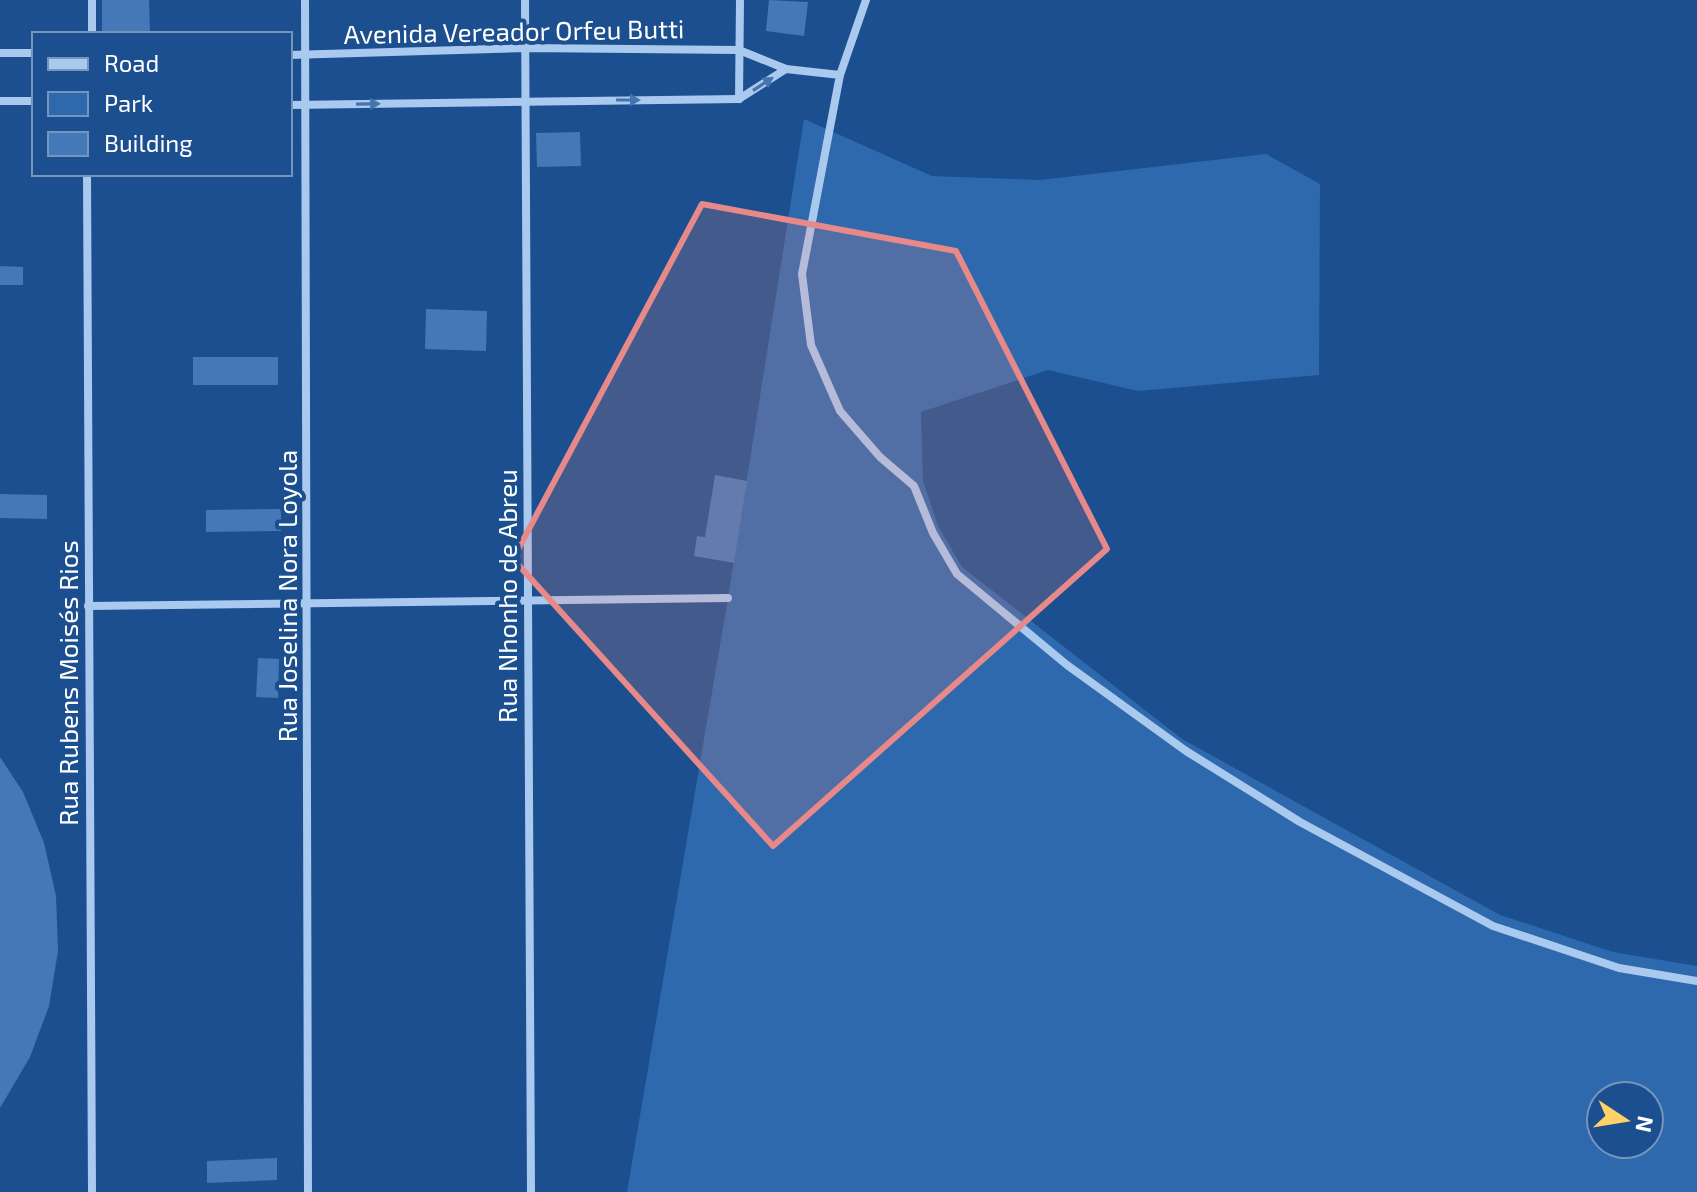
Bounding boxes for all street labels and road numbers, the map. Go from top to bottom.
street label: Avenida Vereador Orfeu Butti [343,12,685,49]
street label: Rua Joselina Nora Loyola [271,450,302,742]
street label: Rua Nhonho de Abreu [491,469,522,723]
street label: Rua Rubens Moisés Rios [52,540,83,826]

